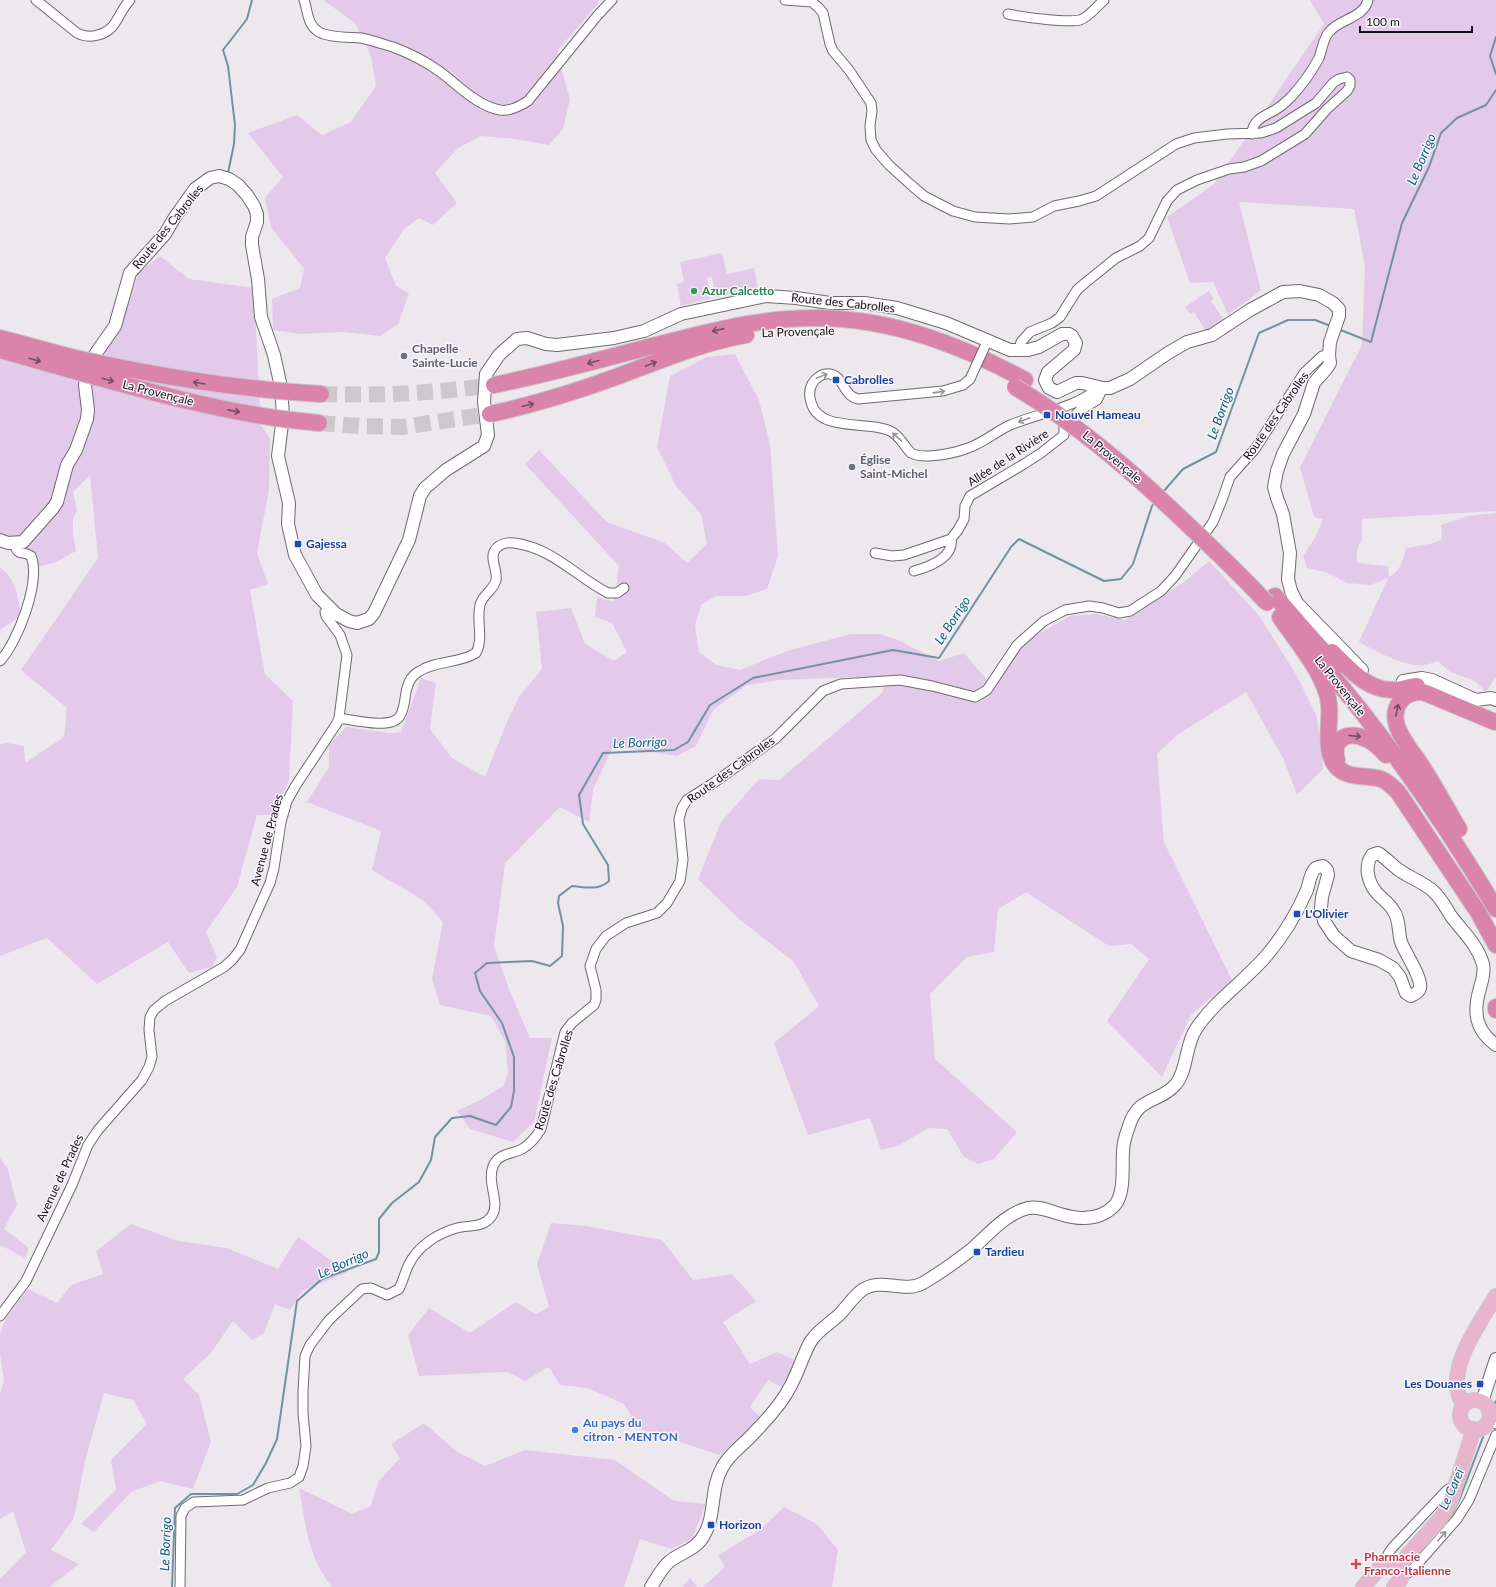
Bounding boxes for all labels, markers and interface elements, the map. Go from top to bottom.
scale bar [1360,8,1472,34]
text: 100 m [1366,14,1400,29]
water label: Le Borrigo [1403,131,1439,187]
street label: Route des Cabrolles [129,181,206,272]
place label: Azur Calcetto [701,283,774,298]
marker: Azur Calcetto [689,286,699,296]
street label: Route des Cabrolles [790,290,896,315]
street label: La Provençale [761,323,835,340]
one-way arrow [712,326,725,334]
place label: Chapelle Sainte-Lucie [412,341,478,370]
marker: Chapelle Sainte-Lucie [399,351,409,361]
one-way arrow [28,357,41,364]
one-way arrow [586,359,599,366]
one-way arrow [644,359,656,367]
street label: Route des Cabrolles [1239,369,1312,463]
one-way arrow [816,372,828,380]
place label: Cabrolles [844,372,894,387]
marker: Cabrolles [831,375,841,385]
street label: La Provençale [121,376,195,409]
one-way arrow [101,377,114,384]
one-way arrow [193,378,206,386]
water label: Le Borrigo [1203,385,1237,441]
one-way arrow [933,388,946,396]
one-way arrow [521,401,534,409]
place label: Nouvel Hameau [1055,407,1141,422]
one-way arrow [227,408,240,416]
marker: Nouvel Hameau [1042,410,1052,420]
one-way arrow [1019,416,1031,424]
street label: Allée de la Rivière [964,426,1051,489]
street label: La Provençale [1080,427,1145,486]
one-way arrow [891,432,902,441]
place label: Église Saint-Michel [860,452,928,481]
marker: Église Saint-Michel [847,462,857,472]
place label: Gajessa [306,536,347,551]
marker: Gajessa [293,539,303,549]
water label: Le Borrigo [931,593,974,647]
street label: La Provençale [1312,653,1369,719]
one-way arrow [1393,704,1401,717]
water label: Le Borrigo [613,733,668,751]
street label: Route des Cabrolles [684,733,777,806]
one-way arrow [1348,733,1361,740]
street label: Avenue de Prades [247,792,286,887]
place label: L'Olivier [1305,906,1349,921]
marker: L'Olivier [1292,909,1302,919]
street label: Route des Cabrolles [531,1028,576,1132]
street label: Avenue de Prades [33,1132,86,1224]
place label: Tardieu [985,1244,1025,1259]
water label: Le Borrigo [315,1245,371,1281]
marker: Tardieu [972,1247,982,1257]
place label: Les Douanes [1404,1376,1472,1391]
marker: Les Douanes [1475,1379,1485,1389]
place label: Au pays du citron - MENTON [582,1415,678,1444]
marker: Au pays du citron - MENTON [570,1425,580,1435]
water label: Le Careï [1435,1465,1467,1512]
water label: Le Borrigo [156,1516,174,1571]
place label: Horizon [719,1517,762,1532]
marker: Horizon [706,1520,716,1530]
one-way arrow [1438,1531,1447,1541]
place label: Pharmacie Franco-Italienne [1364,1549,1452,1578]
marker: Pharmacie Franco-Italienne [1351,1559,1361,1569]

